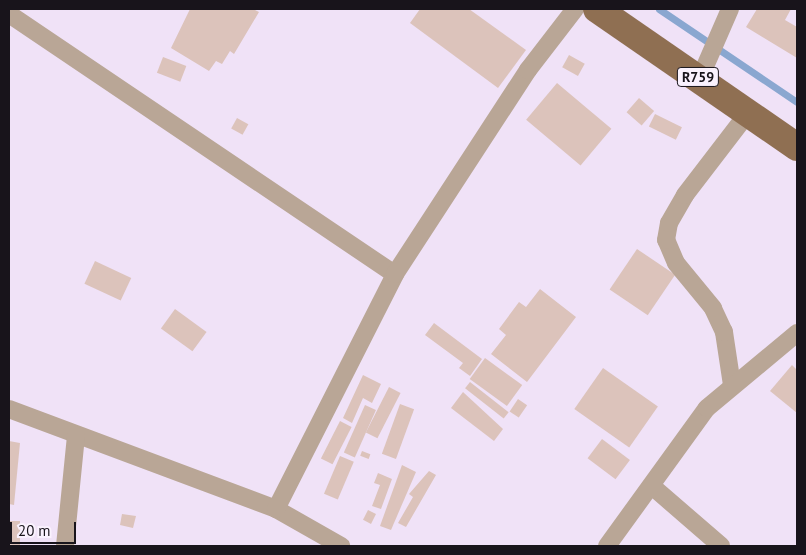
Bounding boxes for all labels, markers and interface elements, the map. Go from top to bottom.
road number: R759 [677,66,719,88]
scale bar [12,512,79,544]
text: 20 m [18,521,51,540]

